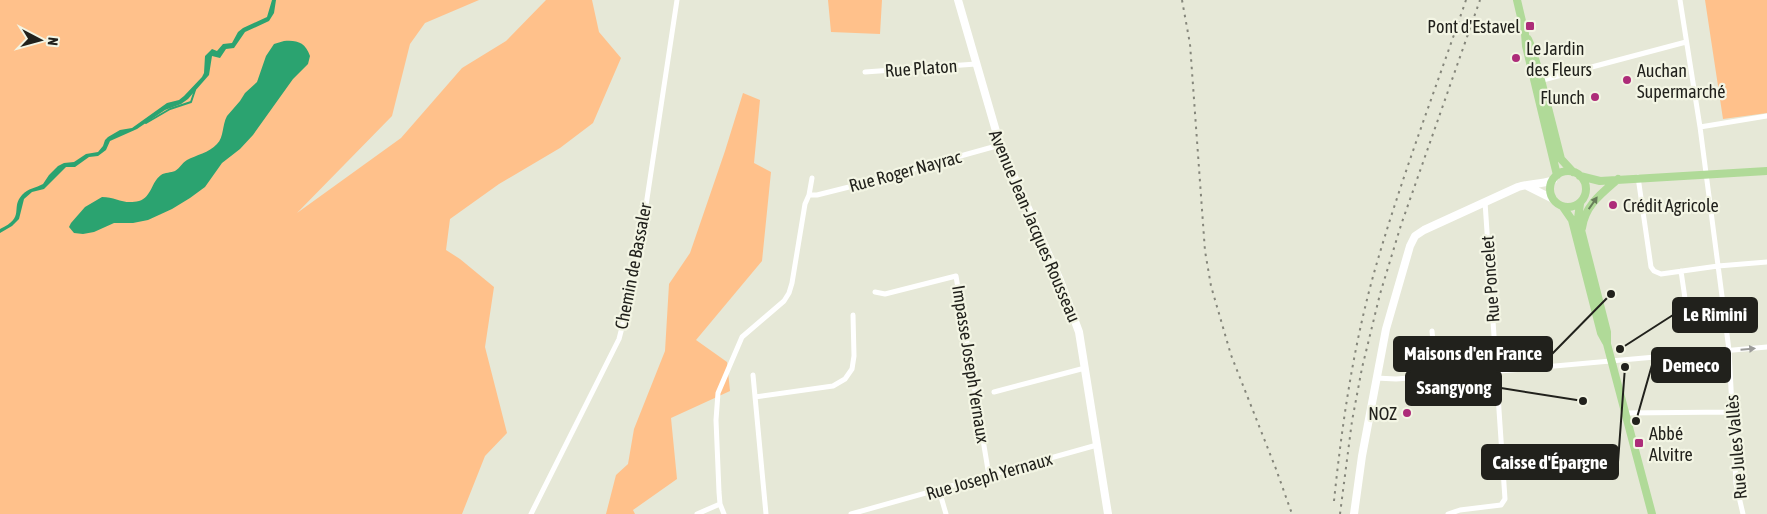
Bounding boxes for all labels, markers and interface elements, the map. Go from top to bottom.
north arrow [15,15,65,65]
place label: Pont d'Estavel [1427,16,1520,37]
marker: Pont d'Estavel [1524,20,1536,32]
text: N [45,36,61,46]
place label: Le Jardin des Fleurs [1526,38,1592,80]
marker: Le Jardin des Fleurs [1510,52,1522,64]
street label: Rue Platon [884,55,958,81]
place label: Auchan Supermarché [1637,60,1725,102]
marker: Auchan Supermarché [1621,74,1633,86]
place label: Flunch [1540,87,1585,108]
marker: Flunch [1589,91,1601,103]
street label: Avenue Jean-Jacques Rousseau [985,127,1085,325]
street label: Rue Roger Nayrac [846,146,964,196]
place label: Crédit Agricole [1623,195,1719,216]
one-way arrow [1588,196,1598,210]
marker: Crédit Agricole [1607,199,1619,211]
street label: Chemin de Bassaler [610,200,656,331]
street label: Rue Poncelet [1476,235,1504,323]
street label: Impasse Joseph Yernaux [948,283,994,445]
callout: Le Rimini [1673,298,1757,332]
text: Le Rimini [1683,303,1747,325]
callout: Maisons d'en France [1394,337,1552,371]
text: Maisons d'en France [1404,342,1542,364]
one-way arrow [1741,344,1757,352]
callout: Demeco [1652,348,1730,382]
text: Demeco [1662,354,1720,376]
callout: Ssangyong [1406,371,1501,405]
text: Ssangyong [1417,376,1492,398]
street label: Rue Jules Vallès [1721,394,1751,500]
place label: NOZ [1368,403,1397,424]
marker: NOZ [1401,407,1413,419]
place label: Abbé Alvitre [1649,423,1693,465]
marker: Abbé Alvitre [1633,437,1645,449]
callout: Caisse d'Épargne [1482,445,1618,479]
street label: Rue Joseph Yernaux [923,448,1055,504]
text: Caisse d'Épargne [1492,451,1608,473]

